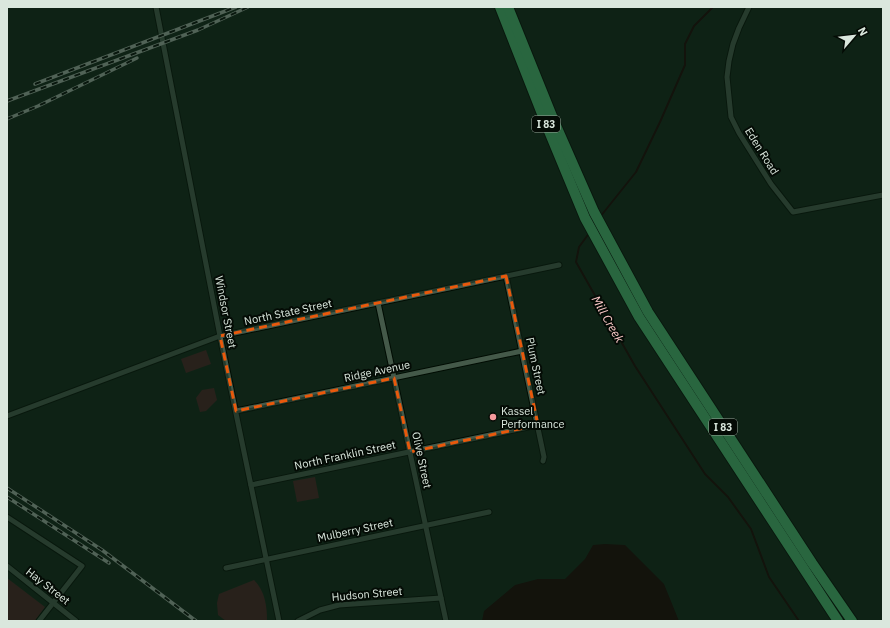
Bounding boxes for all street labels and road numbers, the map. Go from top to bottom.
road number: I 83 [532,116,560,132]
street label: Eden Road [742,125,782,177]
street label: Windsor Street [212,275,240,350]
street label: North State Street [243,296,333,328]
street label: Plum Street [523,336,549,396]
street label: Ridge Avenue [343,357,411,385]
road number: I 83 [709,419,737,435]
street label: Olive Street [409,430,435,490]
street label: North Franklin Street [293,437,397,473]
street label: Mulberry Street [316,515,394,545]
street label: Hay Street [23,565,73,608]
street label: Hudson Street [331,584,403,604]

